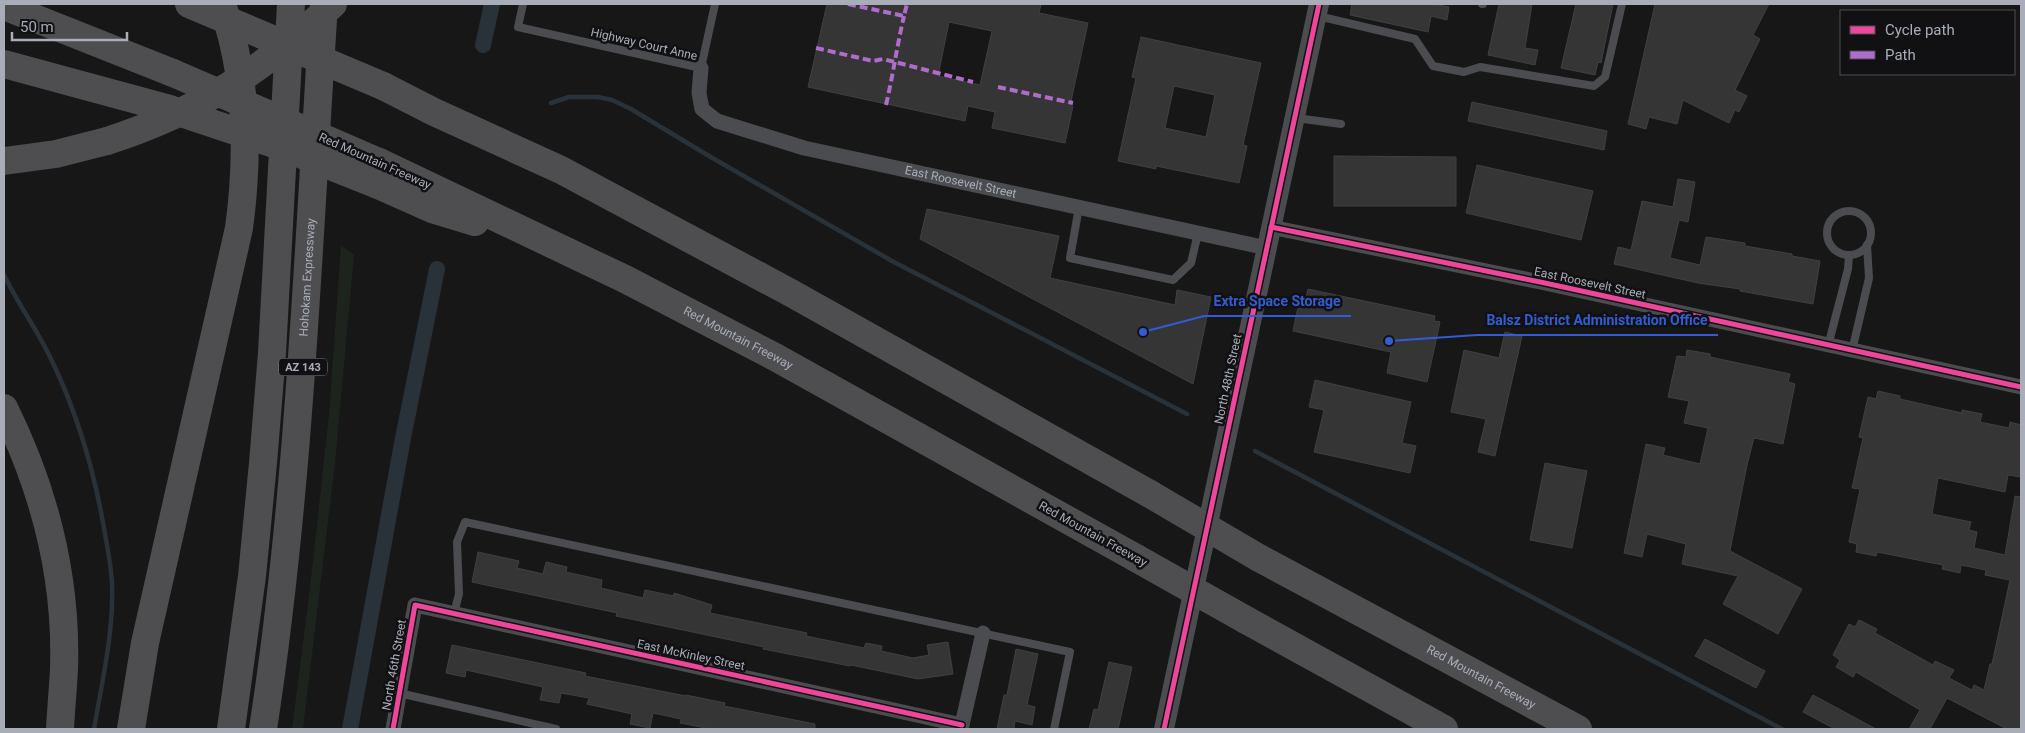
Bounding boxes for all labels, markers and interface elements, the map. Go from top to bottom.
scale bar [12,10,128,42]
legend [1840,10,2015,75]
text: 50 m [20,18,54,36]
text: Cycle path [1885,21,1955,39]
street label: Highway Court Anne [589,25,699,63]
text: Path [1885,46,1916,64]
street label: Red Mountain Freeway [317,130,434,192]
street label: East Roosevelt Street [904,163,1018,201]
street label: Hohokam Expressway [297,217,318,337]
street label: East Roosevelt Street [1533,264,1647,302]
callout: Extra Space Storage [1204,287,1351,316]
text: Extra Space Storage [1214,293,1341,309]
street label: Red Mountain Freeway [681,304,796,373]
callout: Balsz District Administration Office [1477,306,1718,335]
text: Balsz District Administration Office [1486,312,1708,328]
street label: North 48th Street [1212,333,1244,425]
road number: AZ 143 [279,358,327,376]
street label: Red Mountain Freeway [1037,498,1150,570]
street label: North 46th Street [379,618,409,711]
street label: East McKinley Street [636,637,746,673]
street label: Red Mountain Freeway [1424,642,1538,712]

